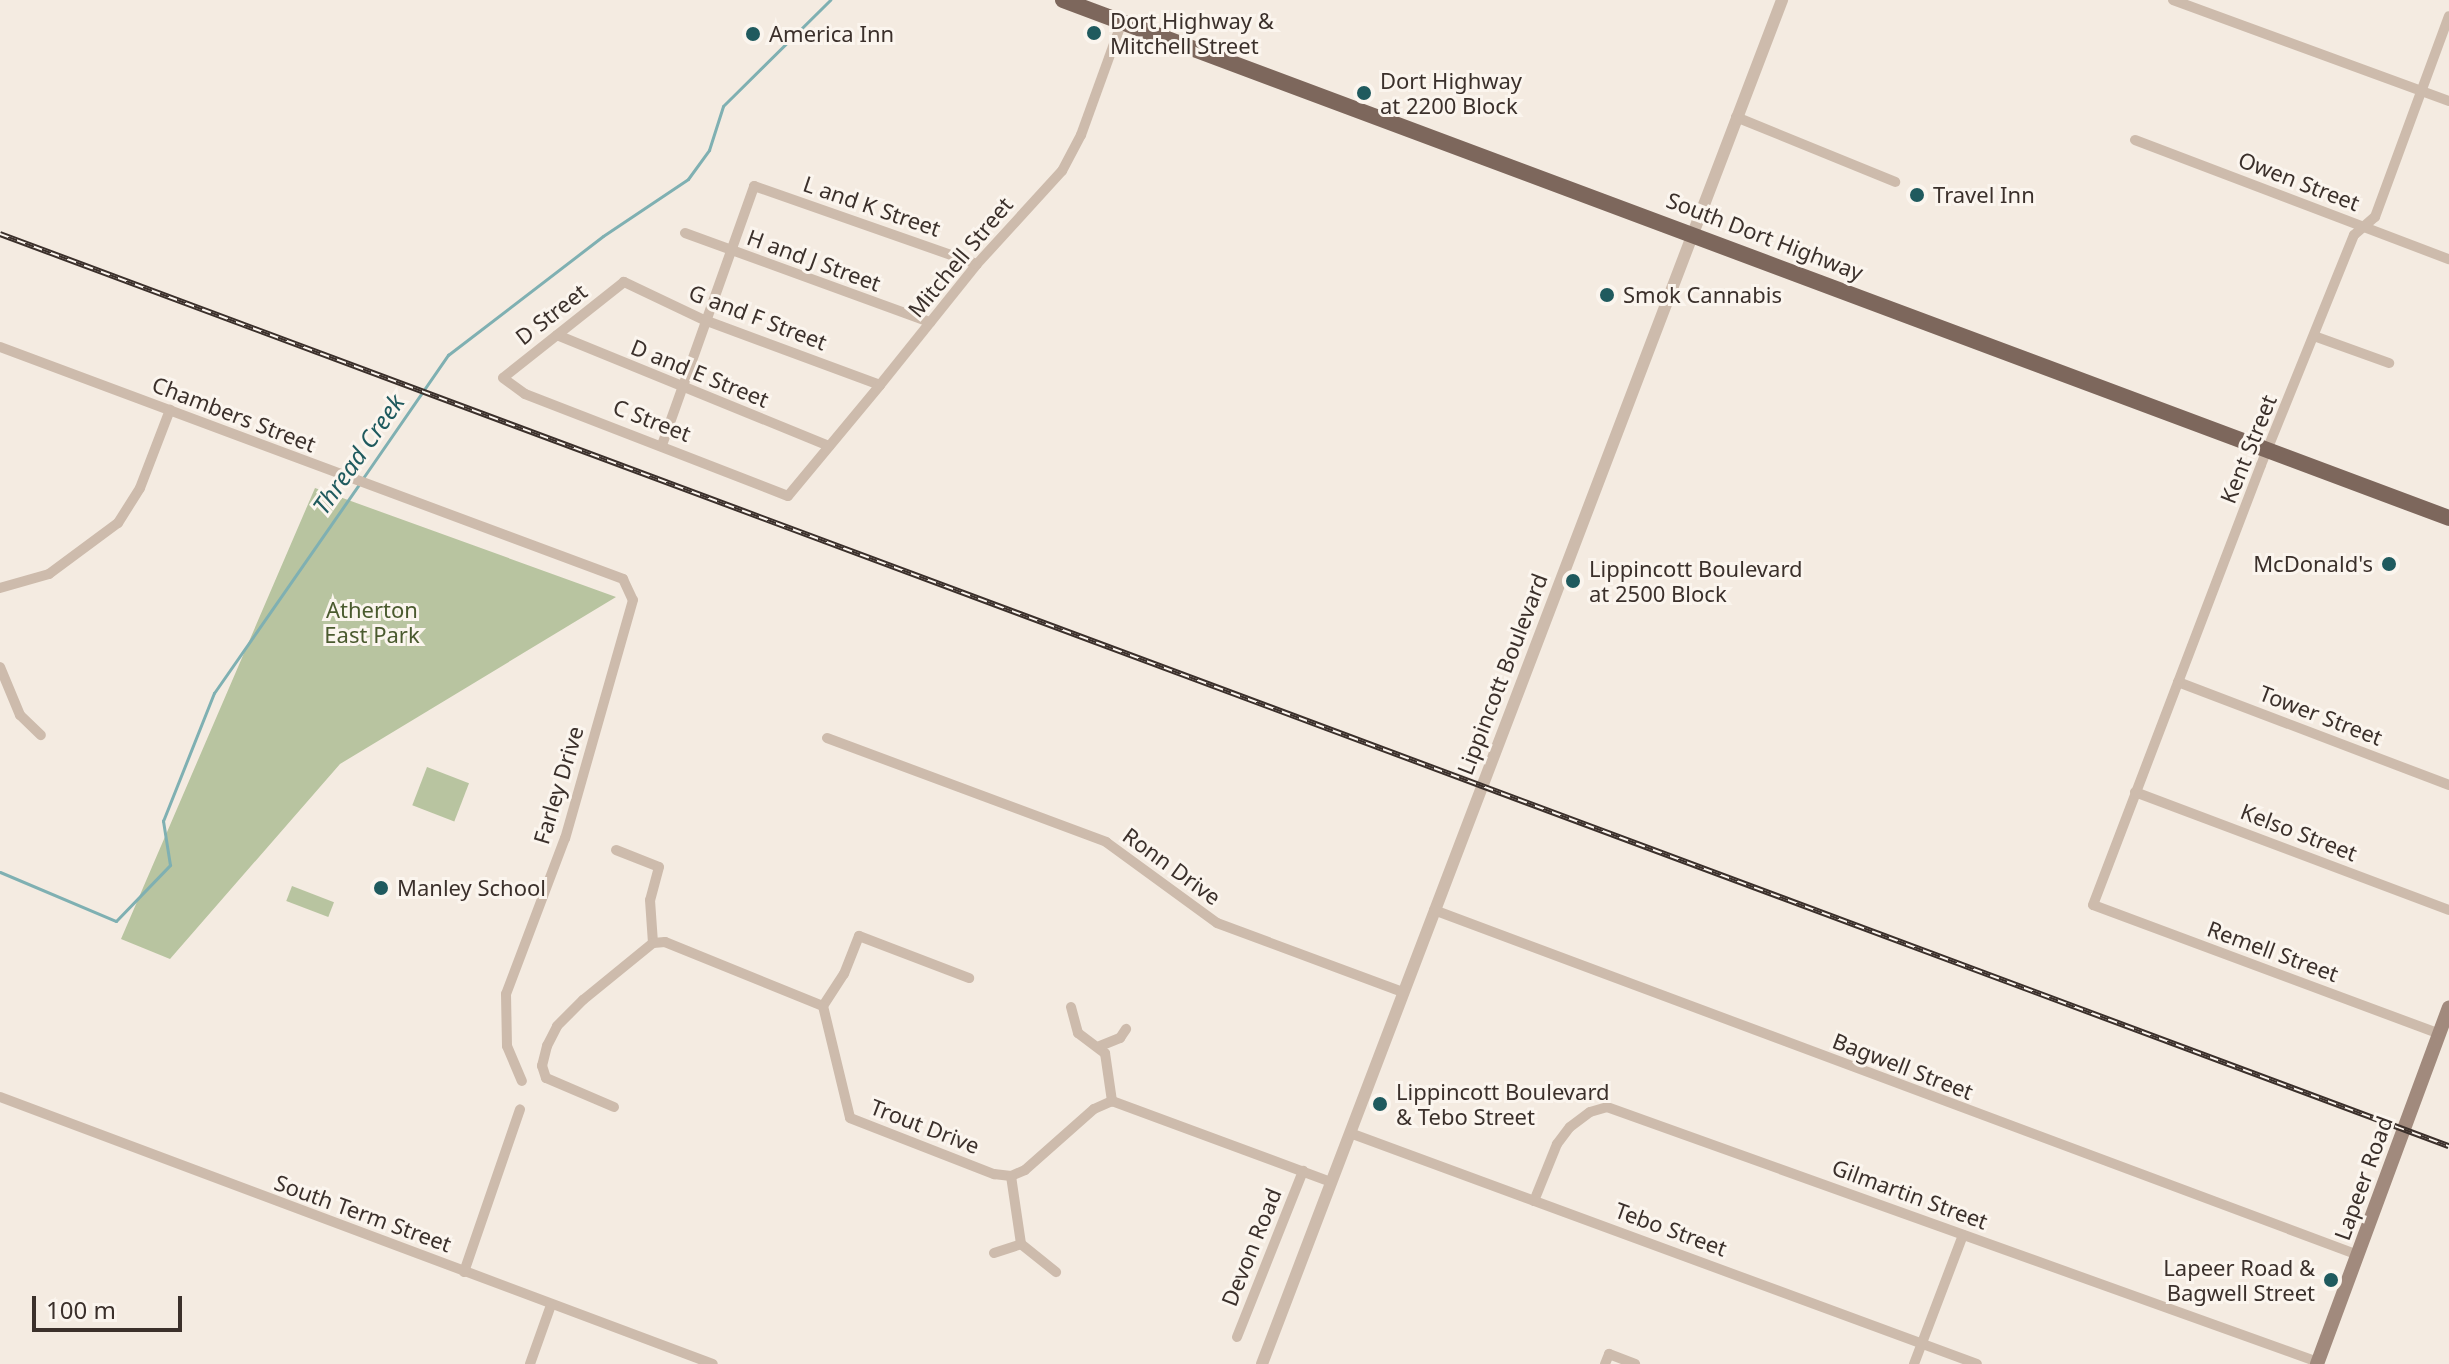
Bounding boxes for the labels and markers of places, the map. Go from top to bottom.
place label: Dort Highway & Mitchell Street [1110,7,1274,58]
place label: America Inn [769,21,894,47]
marker: Dort Highway & Mitchell Street [1085,24,1103,42]
marker: America Inn [744,25,762,43]
place label: Dort Highway at 2200 Block [1380,67,1522,118]
marker: Dort Highway at 2200 Block [1355,84,1373,102]
place label: Travel Inn [1933,182,2035,208]
marker: Travel Inn [1908,186,1926,204]
place label: Smok Cannabis [1623,282,1782,308]
marker: Smok Cannabis [1598,286,1616,304]
place label: McDonald's [2253,551,2373,577]
place label: Lippincott Boulevard at 2500 Block [1589,555,1803,606]
marker: McDonald's [2380,555,2398,573]
marker: Lippincott Boulevard at 2500 Block [1564,572,1582,590]
place label: Manley School [397,875,546,901]
marker: Manley School [372,879,390,897]
place label: Lippincott Boulevard & Tebo Street [1396,1078,1610,1130]
marker: Lippincott Boulevard & Tebo Street [1371,1095,1389,1113]
place label: Lapeer Road & Bagwell Street [2163,1254,2315,1306]
marker: Lapeer Road & Bagwell Street [2322,1271,2340,1289]

